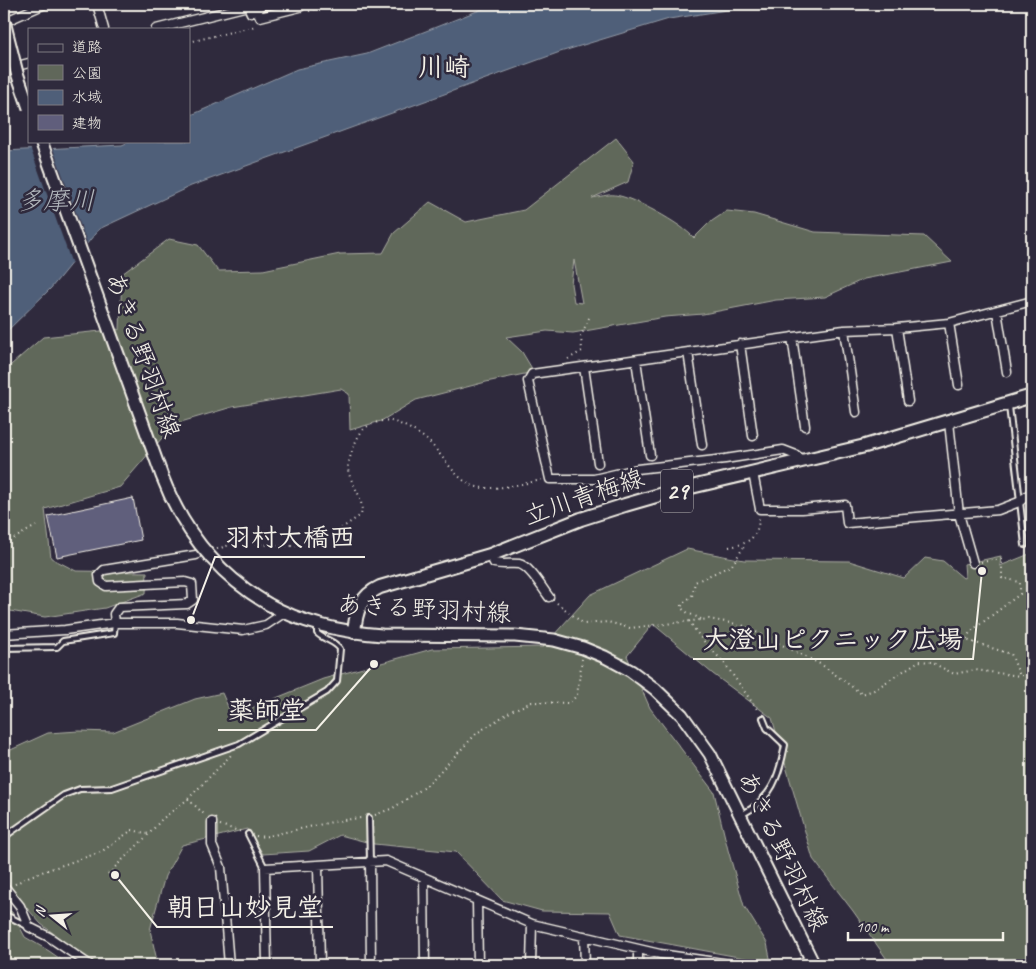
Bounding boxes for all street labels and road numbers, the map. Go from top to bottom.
street label: あきる野羽村線 [98,268,188,442]
street label: 立川青梅線 [520,462,648,532]
road number: 29 [661,470,693,512]
street label: あきる野羽村線 [336,588,512,630]
street label: あきる野羽村線 [730,766,836,936]

